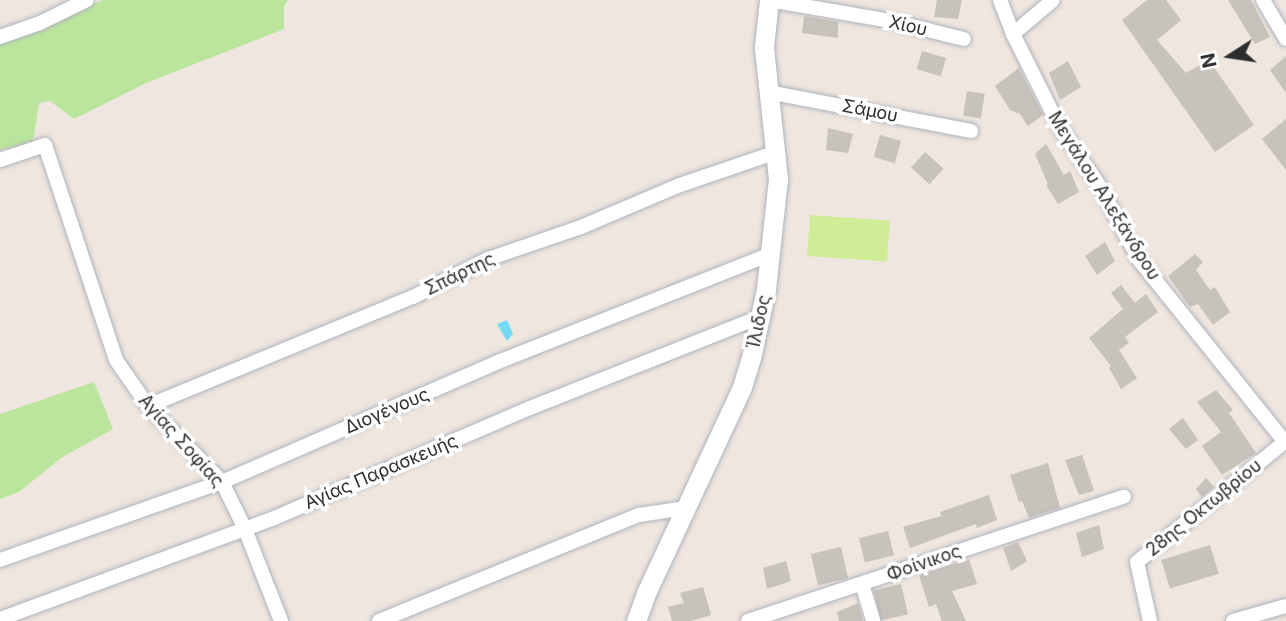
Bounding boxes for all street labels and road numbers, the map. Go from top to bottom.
street label: Χίου [887,11,929,41]
street label: Σάμου [840,95,900,127]
street label: Μεγάλου Αλεξάνδρου [1043,108,1165,284]
street label: Σπάρτης [422,248,498,300]
street label: Ίλιδος [743,293,775,351]
street label: Διογένους [341,384,433,438]
street label: Αγίας Σοφίας [134,390,228,492]
street label: Αγίας Παρασκευής [301,430,461,514]
street label: 28ης Οκτωβρίου [1142,455,1266,561]
street label: Φοίνικος [884,540,964,586]

